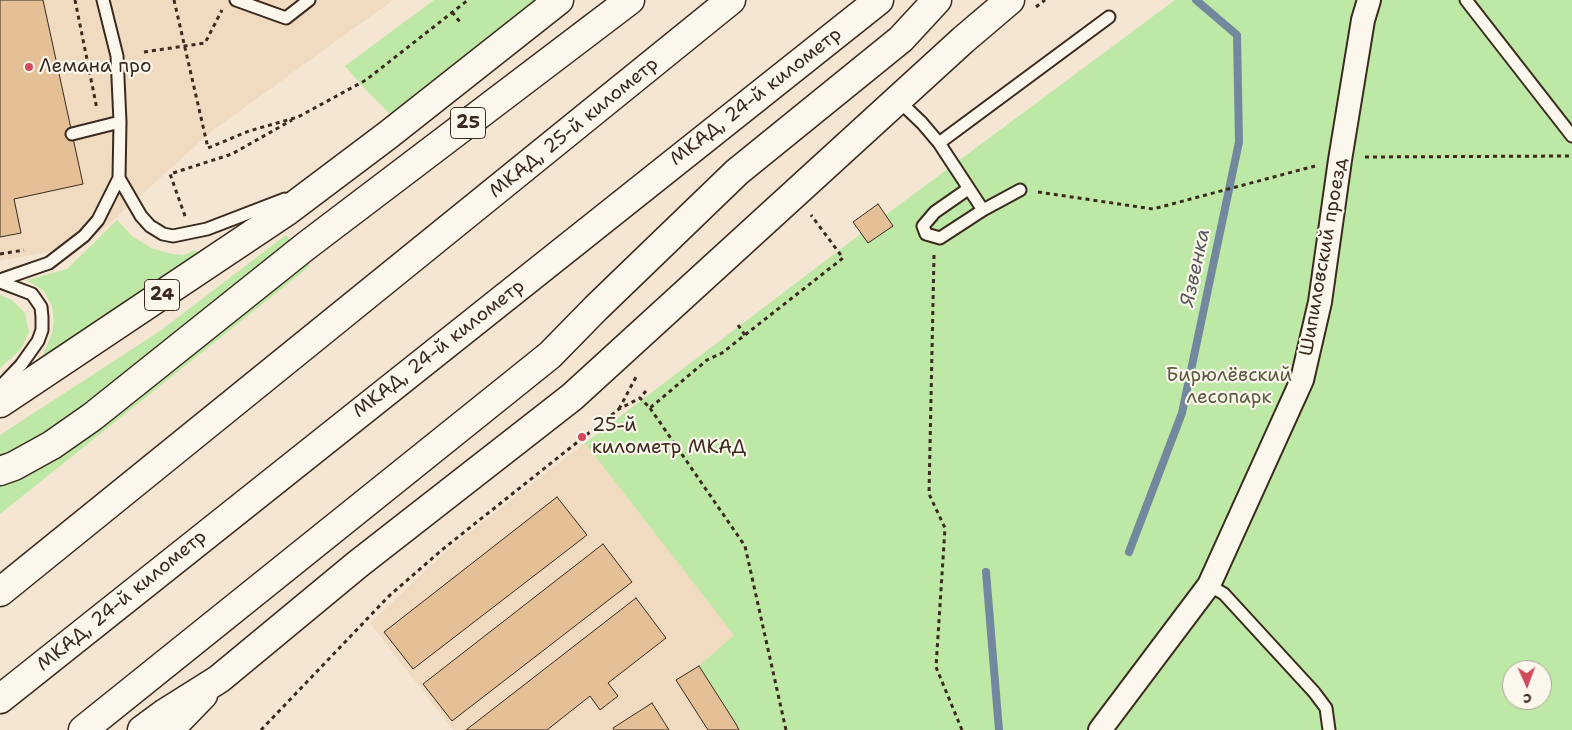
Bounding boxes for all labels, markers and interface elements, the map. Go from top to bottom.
street label: МКАД, 24-й километр [666,23,846,171]
street label: МКАД, 25-й километр [485,53,663,203]
place label: Лемана про [39,56,151,78]
marker: Лемана про [23,61,35,73]
road number: 25 [450,108,486,138]
street label: Шипиловский проезд [1295,156,1353,358]
water label: Язвенка [1176,227,1216,309]
street label: МКАД, 24-й километр [349,275,529,423]
road number: 24 [144,280,180,310]
park label: Бирюлёвский лесопарк [1166,365,1292,409]
place label: 25-й километр МКАД [592,415,746,459]
marker: 25-й километр МКАД [576,431,588,443]
street label: МКАД, 24-й километр [33,526,211,676]
north arrow [1502,660,1552,710]
text: С [1523,690,1532,708]

